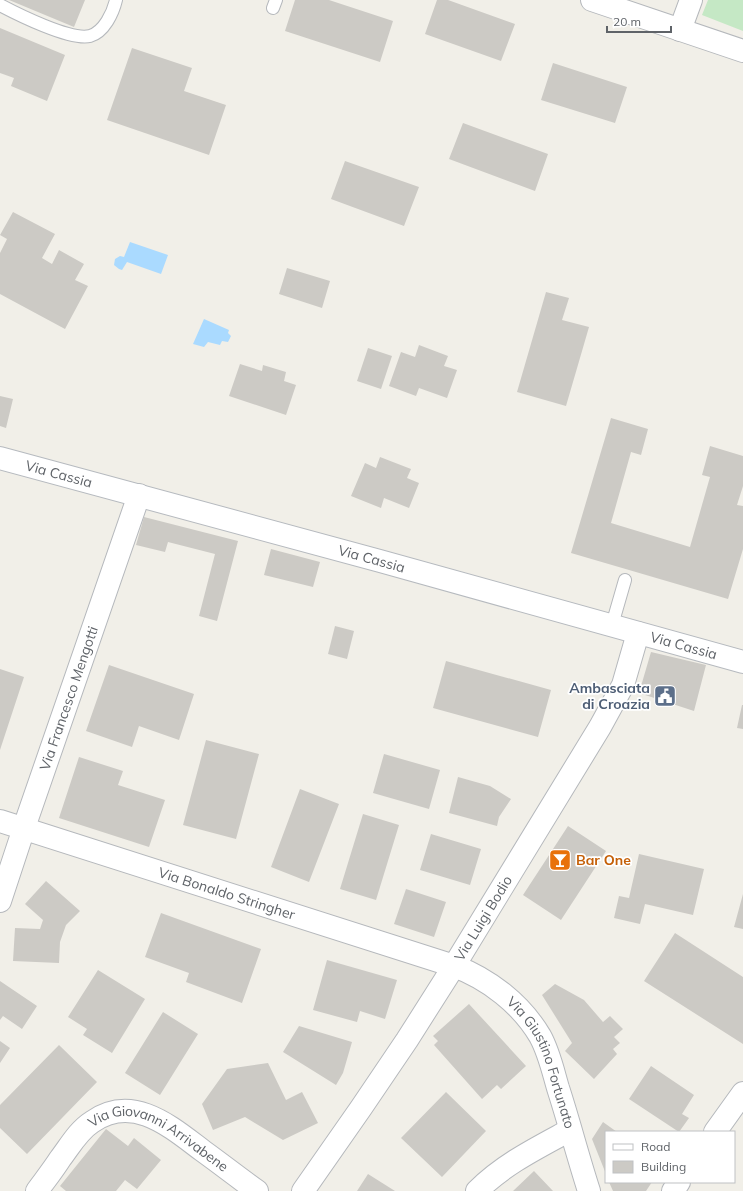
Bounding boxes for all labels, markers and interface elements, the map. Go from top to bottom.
scale bar [607,8,671,34]
text: 20 m [613,14,641,29]
street label: Via Cassia [23,456,94,492]
street label: Via Cassia [336,541,407,577]
street label: Via Francesco Mengotti [35,624,102,773]
street label: Via Cassia [648,628,719,663]
place label: Ambasciata di Croazia [569,679,650,713]
public building icon: Ambasciata di Croazia [652,683,678,709]
bar icon: Bar One [547,847,573,873]
place label: Bar One [576,851,631,869]
street label: Via Bonaldo Stringher [156,863,298,924]
street label: Via Luigi Bodio [450,872,516,964]
street label: Via Giustino Fortunato [503,993,579,1131]
street label: Via Giovanni Arrivabene [84,1102,232,1176]
legend [605,1131,735,1183]
text: Road [641,1139,670,1154]
text: Building [641,1159,686,1174]

